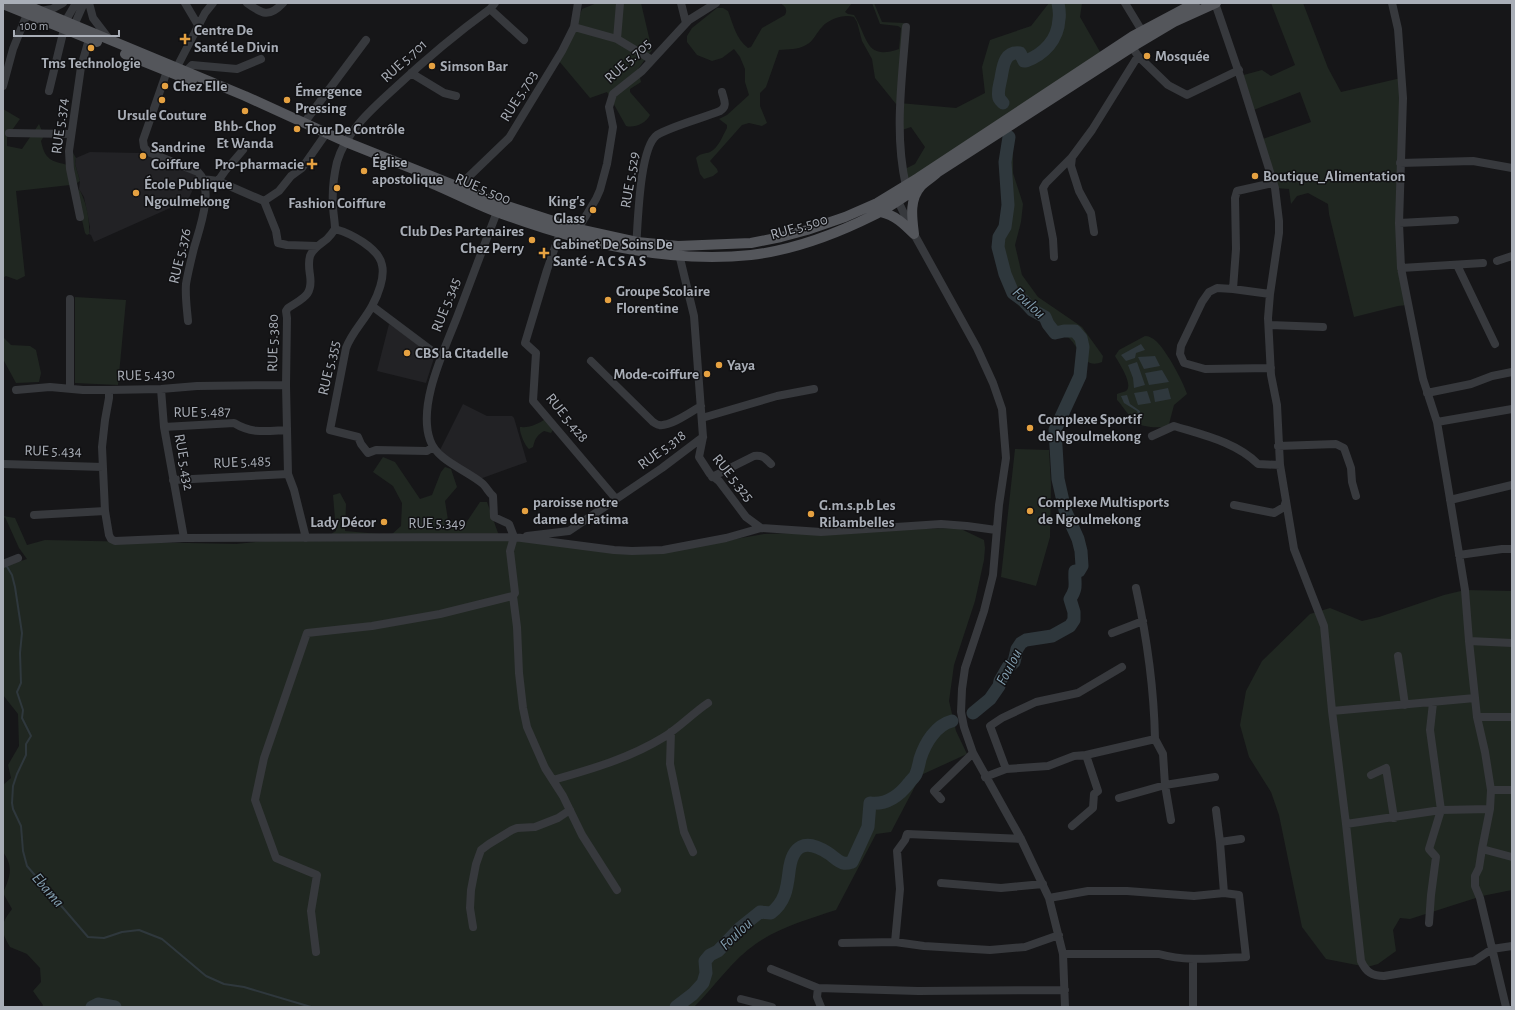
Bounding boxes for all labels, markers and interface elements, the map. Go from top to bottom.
scale bar [14,12,119,38]
text: 100 m [20,20,48,32]
place label: Centre De Santé Le Divin [194,23,279,55]
marker: Centre De Santé Le Divin [179,33,191,45]
street label: RUE 5.705 [602,36,654,86]
street label: RUE 5.701 [378,37,430,85]
marker: Tms Technologie [86,43,96,53]
place label: Mosquée [1155,49,1210,64]
marker: Mosquée [1142,51,1152,61]
place label: Tms Technologie [41,56,141,71]
place label: Simson Bar [440,59,509,74]
marker: Simson Bar [427,61,437,71]
street label: RUE 5.703 [497,68,541,124]
place label: Chez Elle [173,79,227,94]
marker: Chez Elle [160,81,170,91]
place label: Émergence Pressing [295,82,362,116]
marker: Ursule Couture [157,95,167,105]
marker: Émergence Pressing [282,95,292,105]
street label: RUE 5.374 [49,97,71,155]
marker: Bhb- Chop Et Wanda [240,106,250,116]
place label: Ursule Couture [117,108,207,123]
place label: Bhb- Chop Et Wanda [214,119,276,151]
place label: Tour De Contrôle [305,122,405,137]
marker: Tour De Contrôle [292,124,302,134]
place label: Sandrine Coiffure [151,140,205,172]
marker: Sandrine Coiffure [138,151,148,161]
street label: RUE 5.529 [618,151,642,209]
place label: Église apostolique [372,153,443,187]
place label: Pro-pharmacie [214,157,304,172]
marker: Pro-pharmacie [307,159,317,169]
marker: Église apostolique [359,166,369,176]
place label: Boutique_Alimentation [1263,169,1406,184]
street label: RUE 5.500 [453,171,513,207]
marker: Boutique_Alimentation [1250,171,1260,181]
place label: École Publique Ngoulmekong [144,175,232,209]
marker: Fashion Coiffure [332,183,342,193]
marker: École Publique Ngoulmekong [131,188,141,198]
place label: King's Glass [548,194,585,226]
place label: Fashion Coiffure [288,196,386,211]
marker: King's Glass [588,205,598,215]
street label: RUE 5.500 [769,212,829,242]
place label: Club Des Partenaires Chez Perry [400,224,524,256]
street label: RUE 5.376 [166,227,194,285]
marker: Club Des Partenaires Chez Perry [527,235,537,245]
place label: Cabinet De Soins De Santé - A C S A S [553,237,673,269]
marker: Cabinet De Soins De Santé - A C S A S [538,247,550,259]
street label: RUE 5.345 [429,276,463,334]
place label: Groupe Scolaire Florentine [616,284,710,316]
water label: Foulou [1010,284,1048,322]
marker: Groupe Scolaire Florentine [603,295,613,305]
street label: RUE 5.380 [265,314,281,372]
street label: RUE 5.355 [315,339,343,397]
place label: CBS la Citadelle [415,346,508,361]
marker: CBS la Citadelle [402,348,412,358]
place label: Yaya [727,358,755,373]
marker: Yaya [714,360,724,370]
street label: RUE 5.430 [117,366,175,384]
place label: Mode-coiffure [613,367,699,382]
marker: Mode-coiffure [702,369,712,379]
street label: RUE 5.428 [543,391,591,445]
street label: RUE 5.487 [173,404,231,420]
place label: Complexe Sportif de Ngoulmekong [1038,412,1143,444]
marker: Complexe Sportif de Ngoulmekong [1025,423,1035,433]
street label: RUE 5.318 [635,428,689,472]
street label: RUE 5.432 [172,433,196,492]
street label: RUE 5.434 [24,443,82,459]
street label: RUE 5.325 [710,451,756,505]
street label: RUE 5.485 [213,453,271,471]
place label: paroisse notre dame de Fatima [533,495,629,527]
place label: Complexe Multisports de Ngoulmekong [1038,495,1169,527]
place label: G.m.s.p.b Les Ribambelles [819,498,896,530]
marker: paroisse notre dame de Fatima [520,506,530,516]
marker: Complexe Multisports de Ngoulmekong [1025,506,1035,516]
marker: G.m.s.p.b Les Ribambelles [806,509,816,519]
place label: Lady Décor [310,515,377,530]
street label: RUE 5.349 [408,516,466,531]
marker: Lady Décor [379,517,389,527]
water label: Foulou [993,646,1025,688]
water label: Ebama [29,870,67,910]
water label: Foulou [717,915,755,953]

